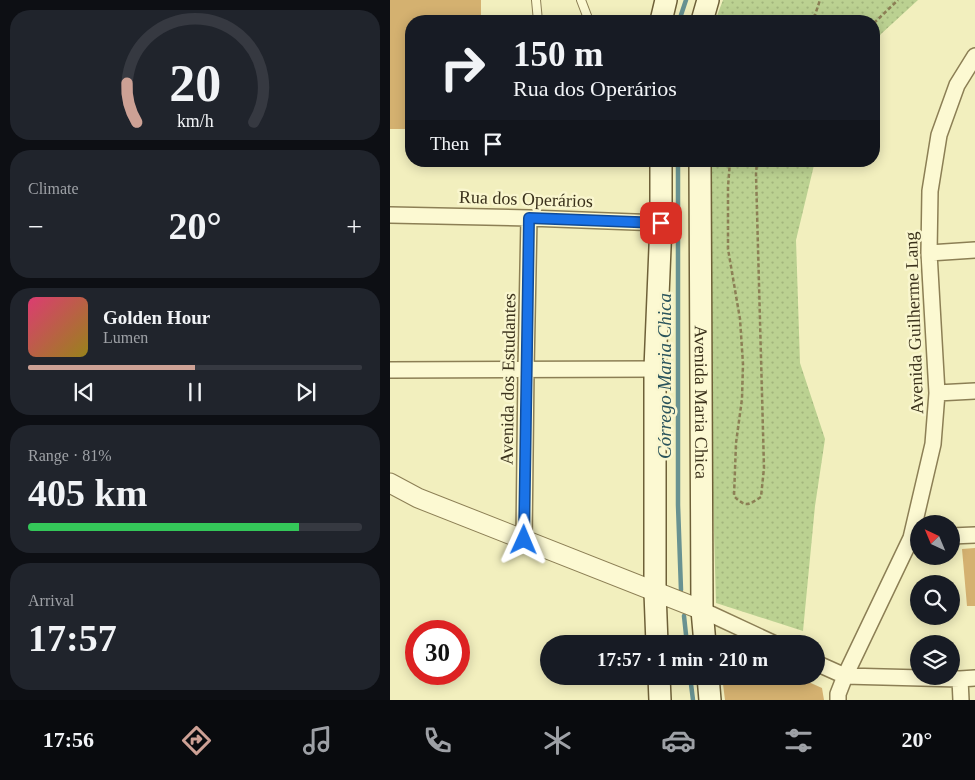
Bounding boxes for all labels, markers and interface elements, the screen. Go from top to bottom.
icon: right [430,35,495,100]
text: 150 m [513,35,603,74]
text: 20 [169,55,221,112]
text: Rua dos Operários [513,76,677,101]
text: km/h [177,111,213,131]
icon: arrive [479,130,507,158]
text: Then [430,133,469,154]
text: Climate [28,180,79,197]
street label: Rua dos Operários [459,187,593,211]
pin [640,202,682,244]
text: 20° [168,205,222,247]
icon: arrive [647,209,675,237]
text: − [28,211,44,242]
text: + [346,211,362,242]
street label: Avenida Guilherme Lang [901,231,927,415]
street label: Avenida dos Estudantes [497,293,519,465]
water label: Córrego Maria Chica [654,293,675,459]
text: Golden Hour [103,307,210,328]
street label: Avenida Maria Chica [691,325,711,479]
text: Lumen [103,329,148,346]
icon: previous [70,378,98,406]
icon: pause [181,378,209,406]
icon: next [292,378,320,406]
text: Range · 81% [28,447,112,464]
text: 405 km [28,472,147,514]
position arrow [497,513,549,565]
north arrow [910,515,960,565]
map controls [910,515,960,685]
button: search [910,575,960,625]
text: Arrival [28,592,74,609]
text: 17:57 [28,617,117,659]
speed limit sign: 30 [405,620,470,685]
button: layers [910,635,960,685]
text: 17:57 · 1 min · 210 m [597,649,768,670]
icon: directions [179,723,214,758]
icon: music [300,723,335,758]
icon: phone [420,723,455,758]
icon: climate [540,723,575,758]
icon: car [661,723,696,758]
icon: filters [781,723,816,758]
text: 17:56 [43,727,94,752]
text: 20° [901,727,932,752]

